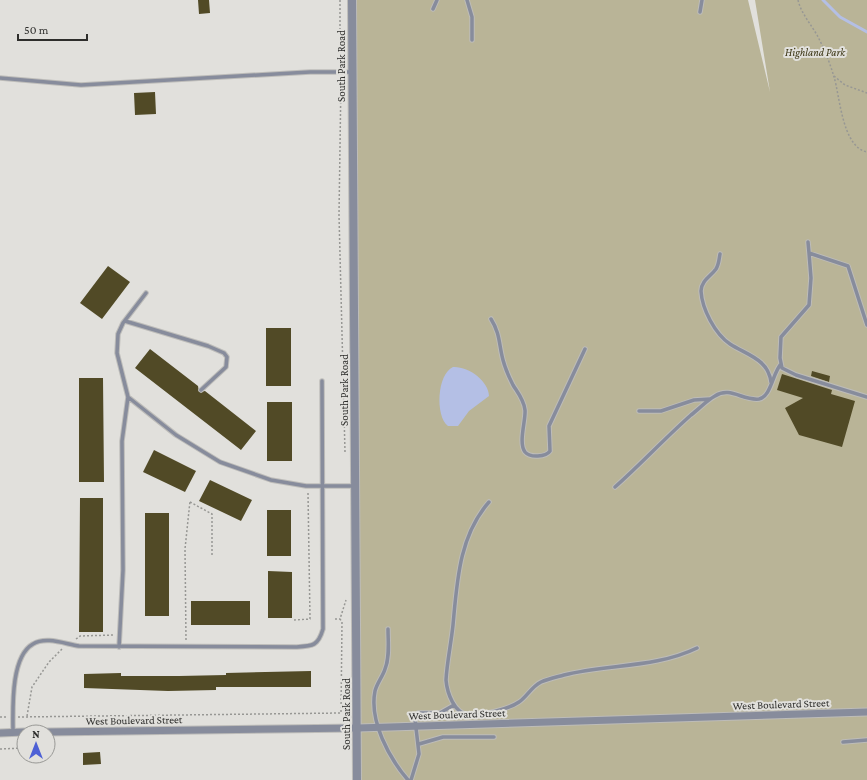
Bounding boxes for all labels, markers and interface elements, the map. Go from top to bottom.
scale bar [18,16,87,42]
text: 50 m [24,23,49,37]
street label: South Park Road [335,30,347,102]
park label: Highland Park [785,46,846,59]
street label: South Park Road [338,354,350,426]
street label: South Park Road [340,678,352,750]
street label: West Boulevard Street [732,696,830,712]
street label: West Boulevard Street [408,706,506,722]
street label: West Boulevard Street [85,713,183,727]
north arrow [16,724,56,764]
text: N [32,728,40,740]

